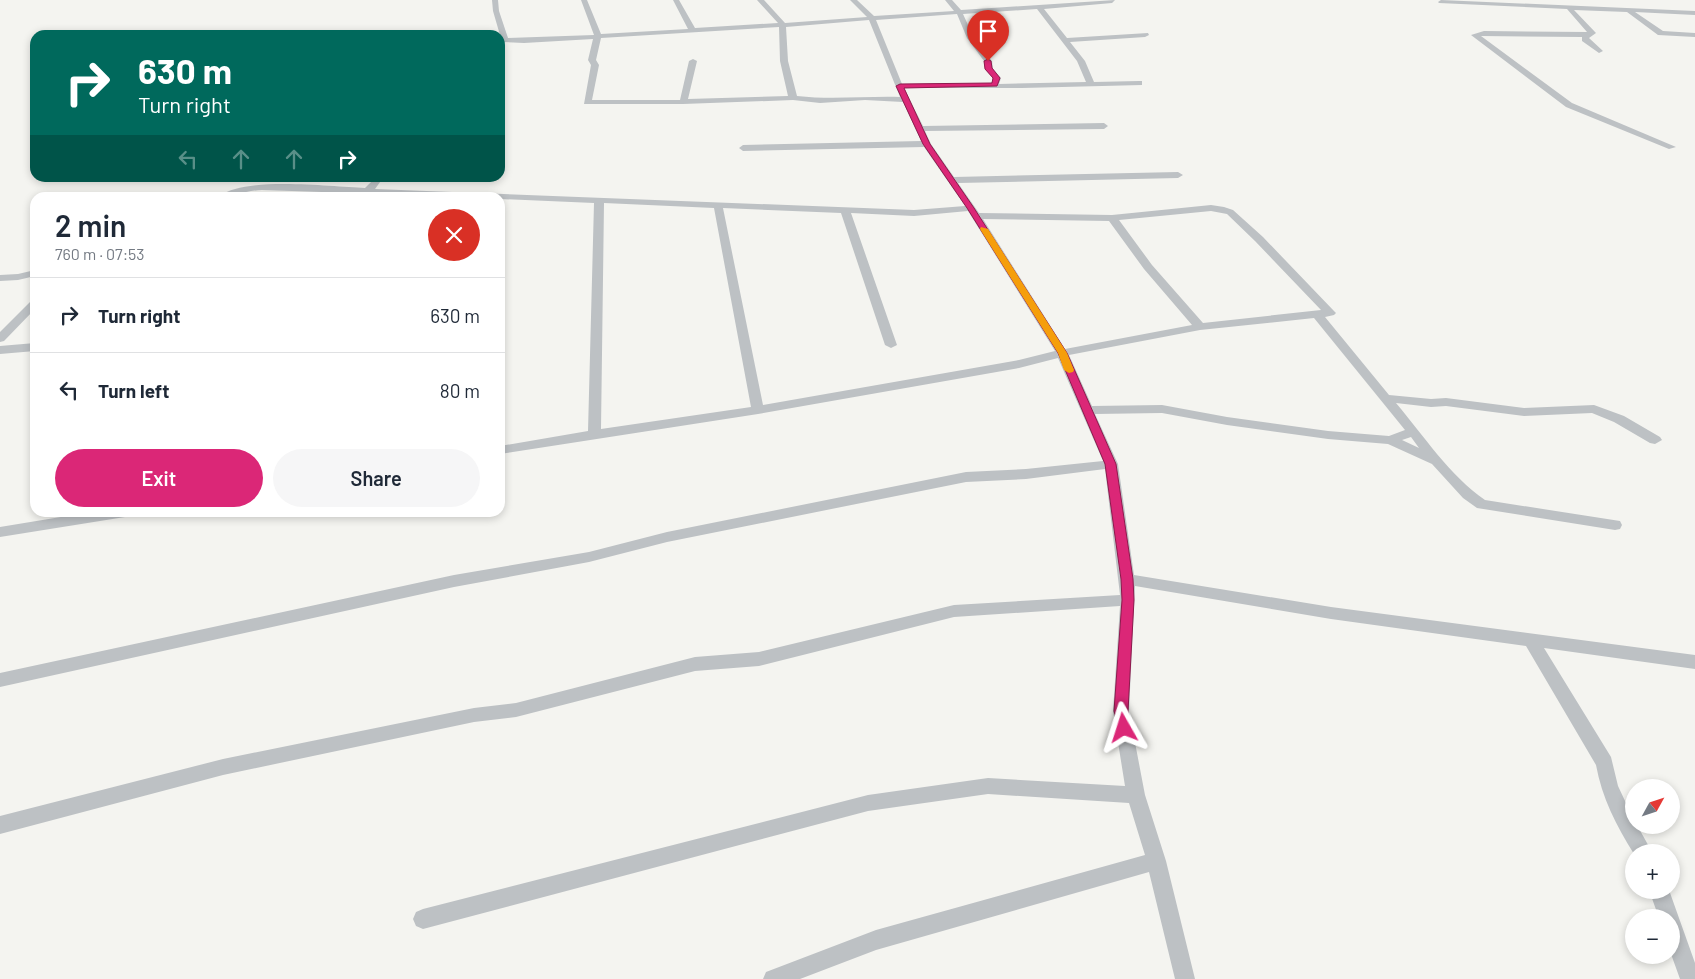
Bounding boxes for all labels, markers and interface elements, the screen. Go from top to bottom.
pin [967,10,1009,61]
icon: arrive [974,17,1002,45]
text: 630 m [138,49,232,91]
icon: right [55,50,120,115]
text: Turn right [138,91,231,117]
icon: left [174,145,202,173]
icon: ahead [227,145,255,173]
icon: ahead [280,145,308,173]
icon: right [333,145,361,173]
text: 2 min [55,207,126,243]
button: close [428,209,480,261]
text: 760 m · 07:53 [55,244,145,263]
icon: right [55,301,83,329]
text: Turn right [98,304,180,327]
text: 630 m [430,304,480,327]
icon: left [55,376,83,404]
text: Turn left [98,379,169,402]
text: 80 m [440,379,480,402]
button: Exit [55,449,263,507]
button: Share [273,449,480,507]
position arrow [1097,701,1149,753]
north arrow [1625,779,1680,834]
map controls [1625,779,1680,964]
button: + [1625,844,1680,899]
button: − [1625,909,1680,964]

